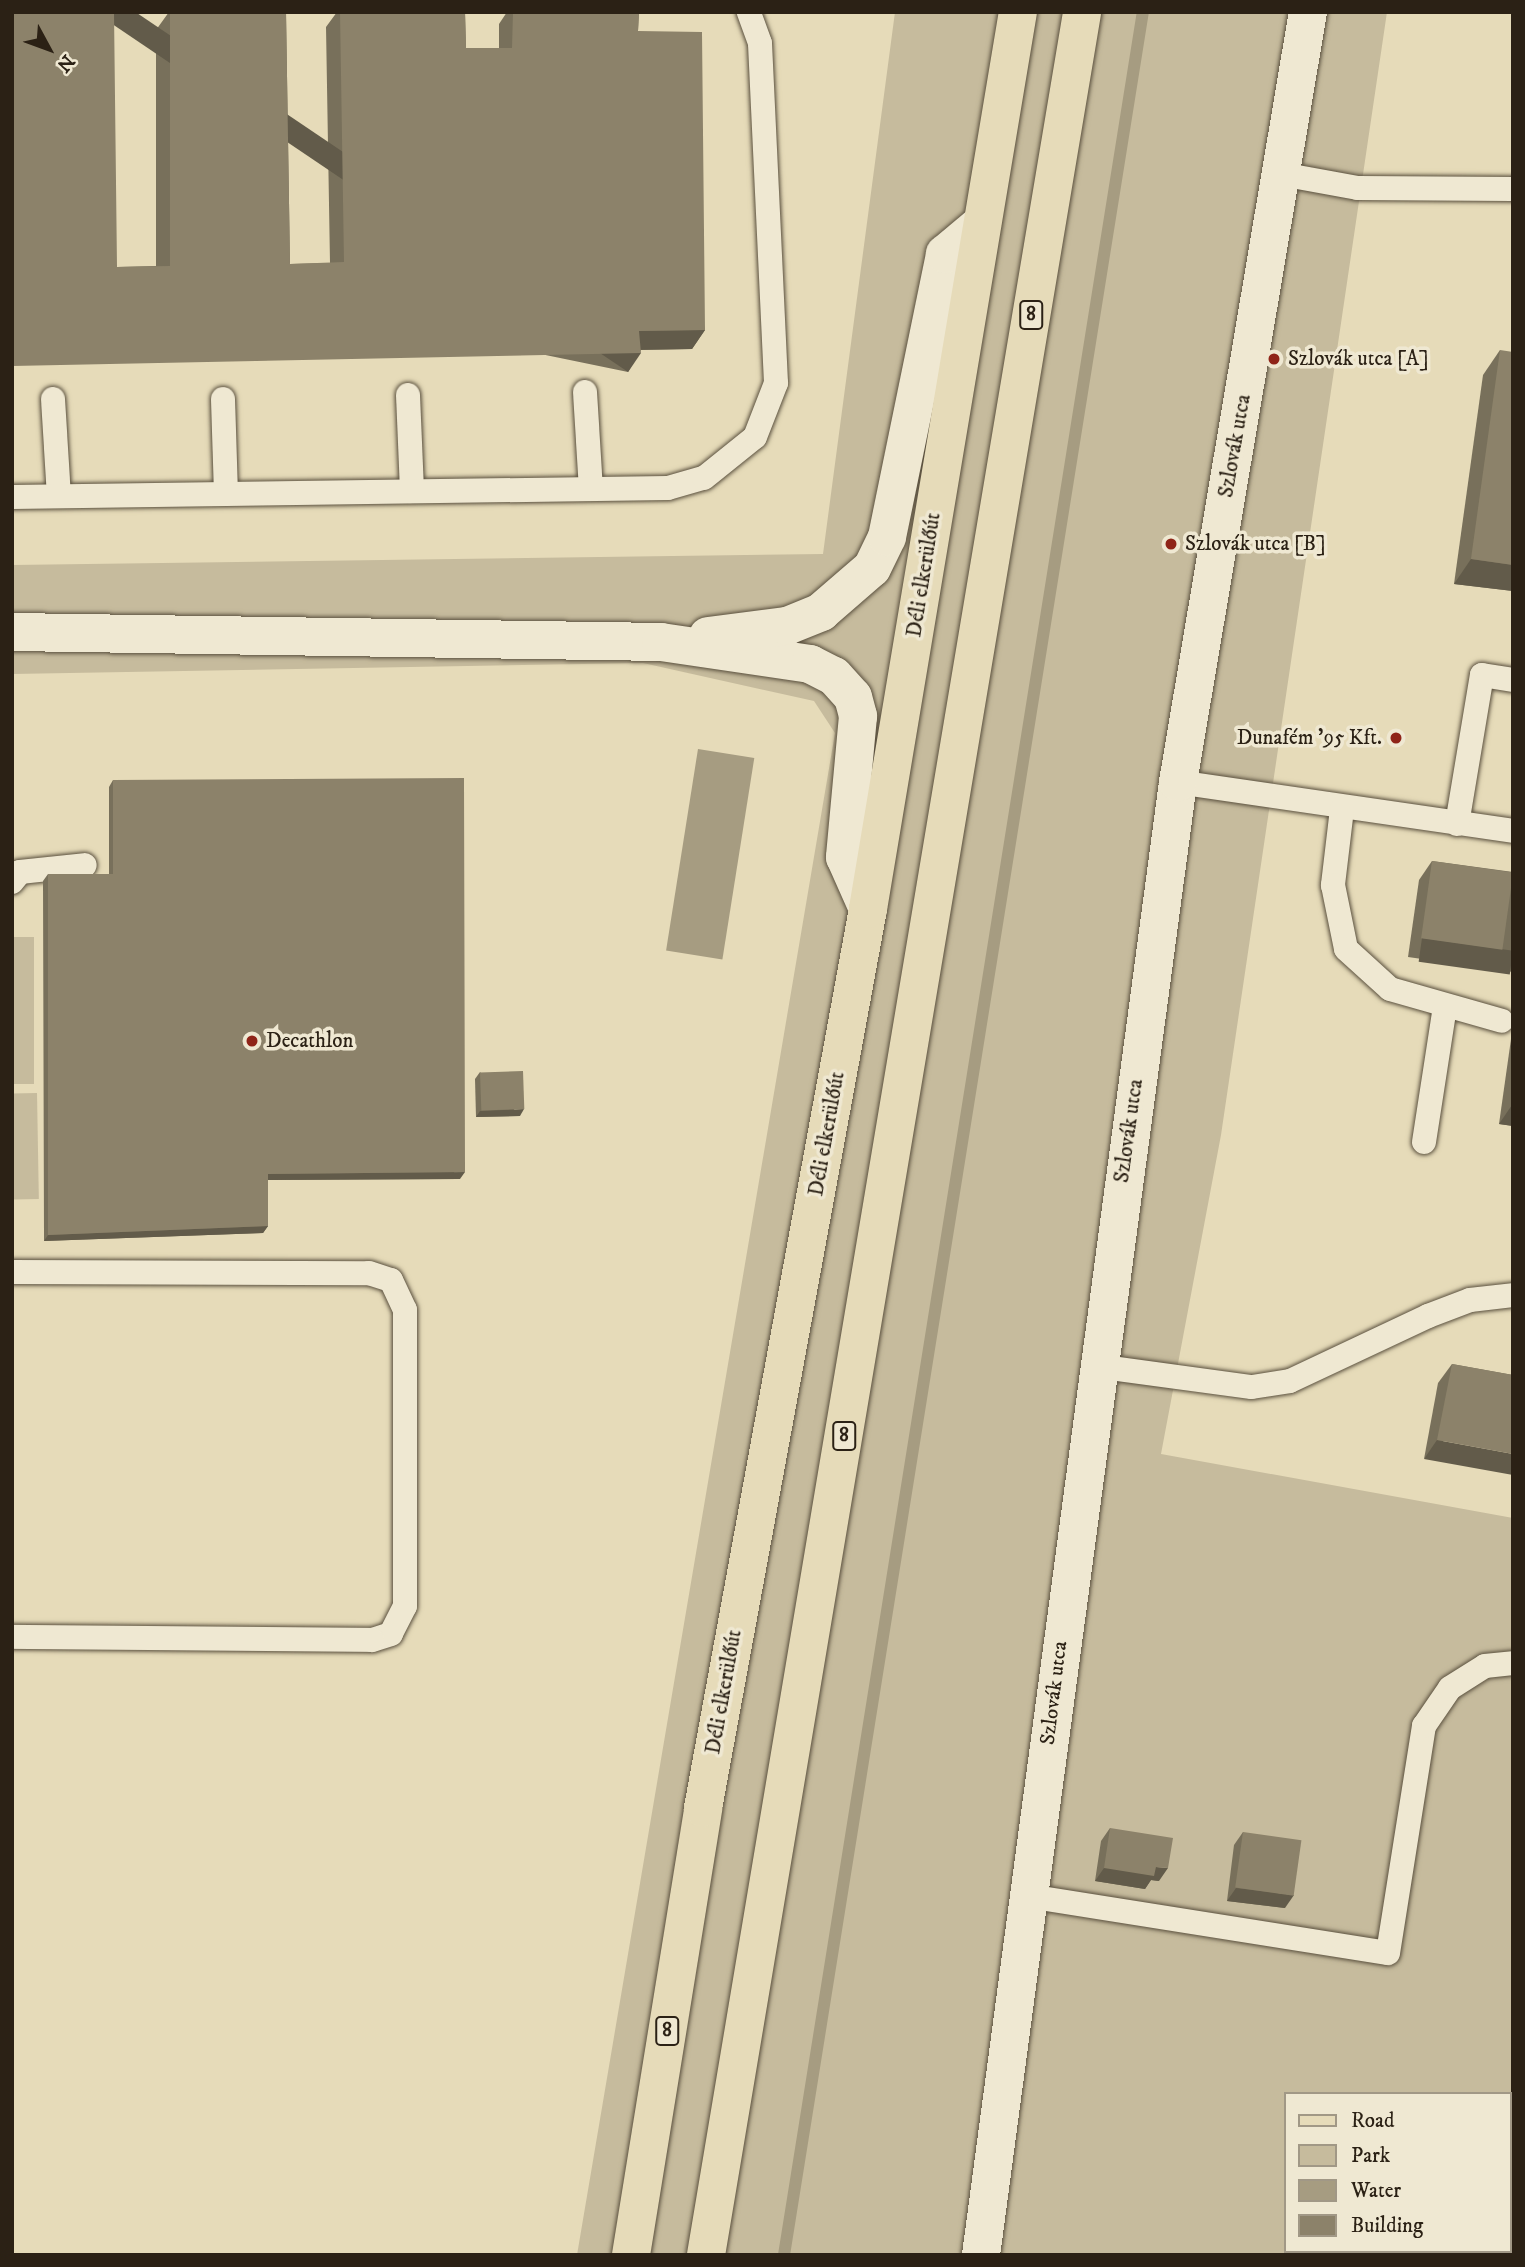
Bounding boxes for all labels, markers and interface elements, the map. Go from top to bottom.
north arrow [14,14,84,84]
text: N [51,50,79,77]
road number: 8 [1019,300,1043,330]
place label: Szlovák utca [A] [1288,346,1429,372]
marker: Szlovák utca [A] [1266,351,1282,367]
street label: Szlovák utca [1214,392,1256,500]
street label: Déli elkerülőút [902,511,946,639]
place label: Szlovák utca [B] [1185,531,1326,557]
marker: Szlovák utca [B] [1163,536,1179,552]
place label: Dunafém '95 Kft. [1237,725,1382,751]
marker: Dunafém '95 Kft. [1388,730,1404,746]
place label: Decathlon [266,1028,353,1054]
marker: Decathlon [244,1033,260,1049]
street label: Déli elkerülőút [804,1070,850,1198]
street label: Szlovák utca [1109,1078,1149,1184]
road number: 8 [832,1420,856,1452]
street label: Déli elkerülőút [701,1628,747,1756]
street label: Szlovák utca [1035,1640,1073,1746]
road number: 8 [655,2016,679,2047]
legend [1284,2092,1511,2253]
text: Road [1351,2108,1395,2134]
text: Park [1351,2143,1390,2169]
text: Water [1351,2178,1401,2204]
text: Building [1351,2213,1423,2239]

